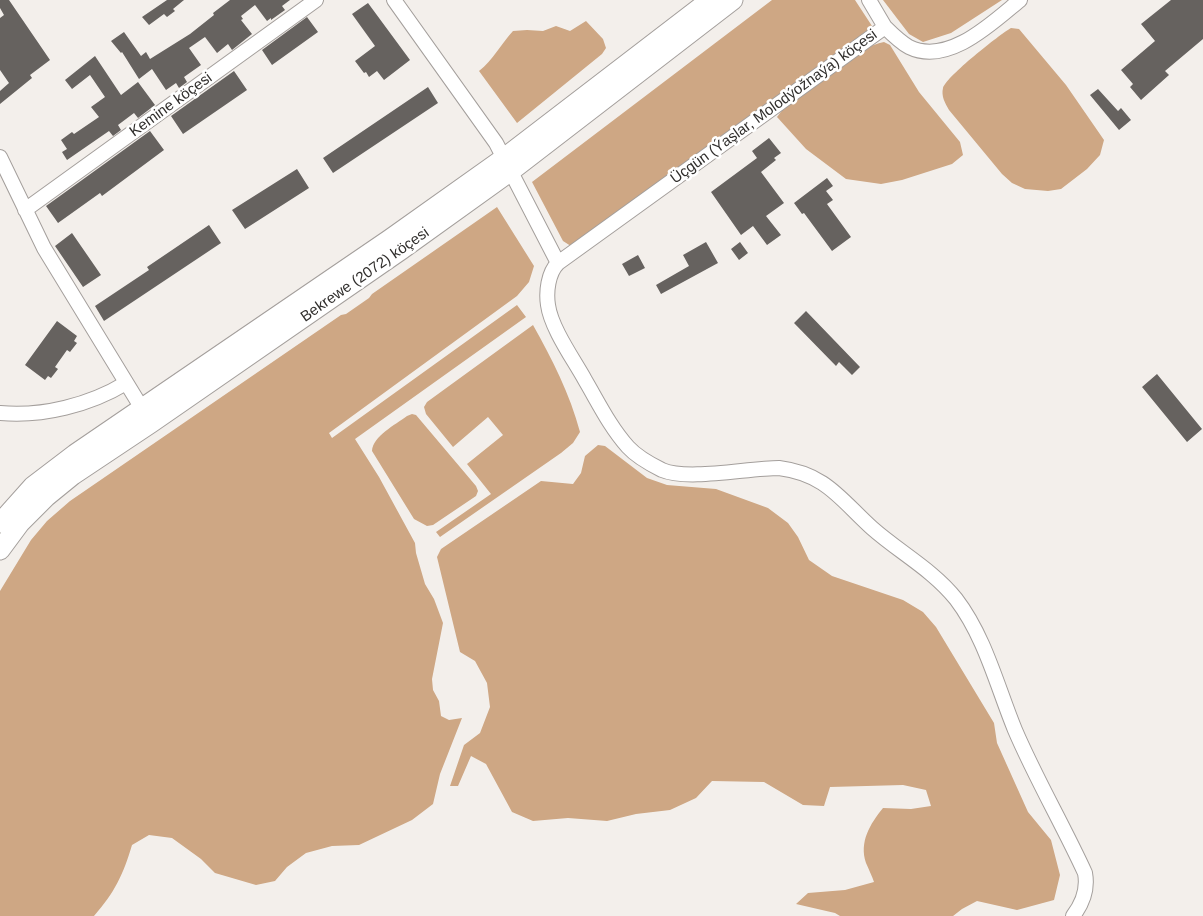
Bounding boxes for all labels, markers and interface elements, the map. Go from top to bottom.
street label: Üçgün (Ýaşlar, Molodýožnaýa) köçesi [667,26,881,188]
street label: Kemine köçesi [126,69,216,141]
street label: Bekrewe (2072) köçesi [297,224,433,326]

